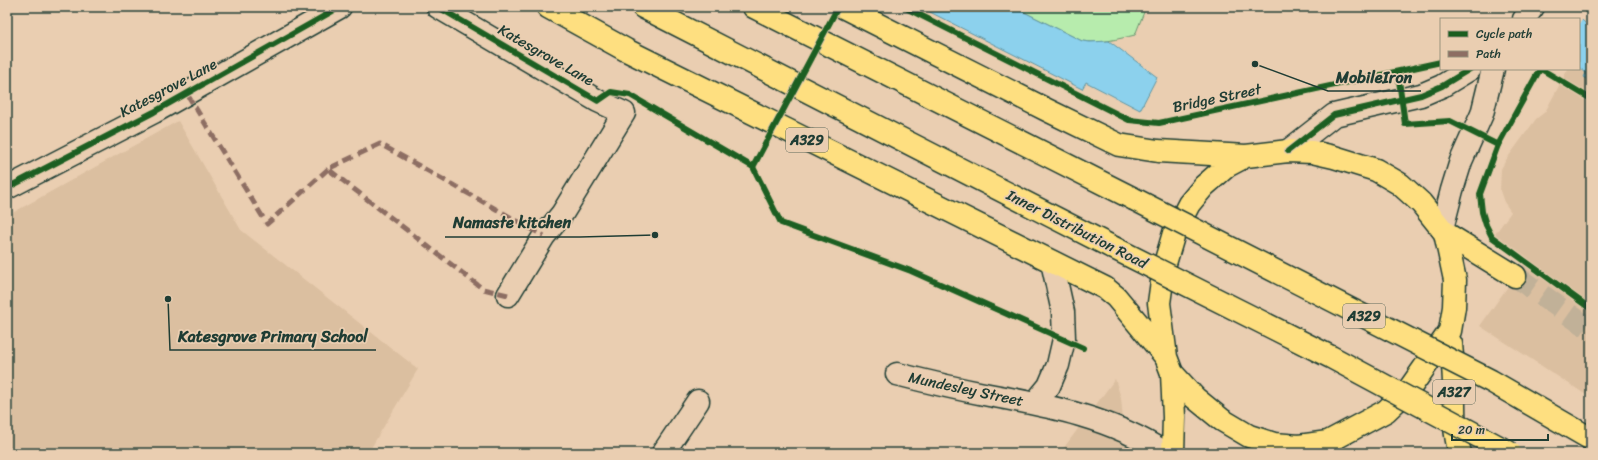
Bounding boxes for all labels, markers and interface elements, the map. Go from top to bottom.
street label: Katesgrove Lane [493,17,599,93]
legend [1440,18,1580,70]
text: Cycle path [1476,23,1532,45]
text: Path [1476,43,1501,65]
street label: Katesgrove Lane [114,51,222,125]
callout: MobileIron [1328,63,1421,91]
text: MobileIron [1335,63,1413,92]
street label: Bridge Street [1170,76,1265,120]
road number: A329 [786,128,828,152]
street label: Inner Distribution Road [1001,182,1153,276]
text: Namaste kitchen [452,208,571,237]
callout: Namaste kitchen [445,209,580,237]
road number: A329 [1343,304,1385,328]
callout: Katesgrove Primary School [170,322,376,350]
text: Katesgrove Primary School [177,322,369,351]
street label: Mundesley Street [906,364,1026,414]
road number: A327 [1433,380,1475,404]
scale bar [1452,416,1548,442]
text: 20 m [1458,419,1485,441]

